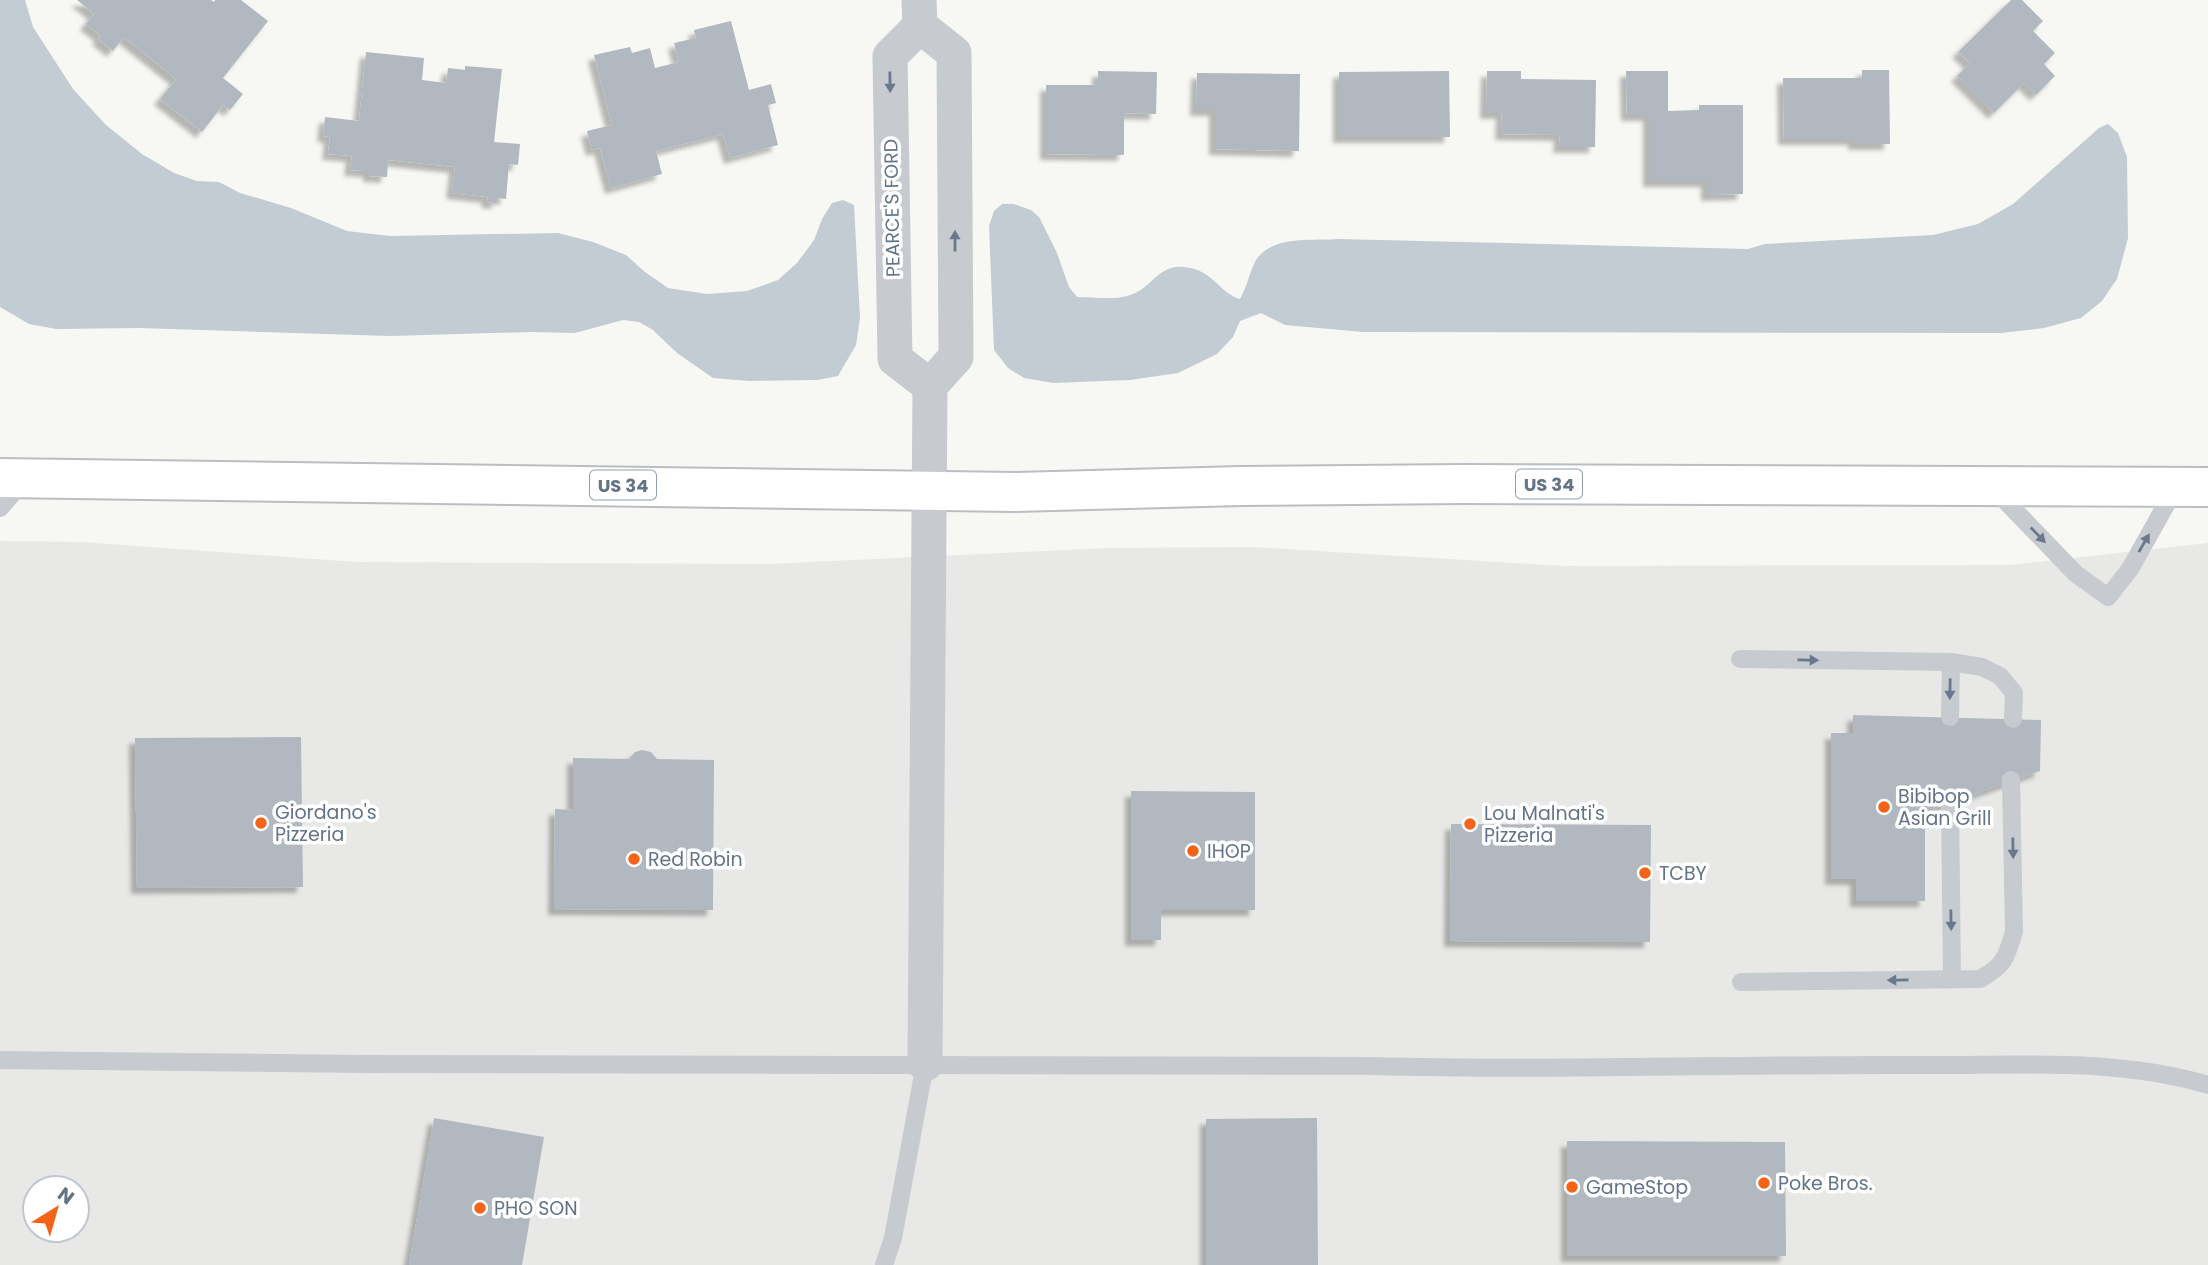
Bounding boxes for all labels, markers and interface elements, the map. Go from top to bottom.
one-way arrow [884,71,896,93]
street label: PEARCE'S FORD [877,139,907,277]
one-way arrow [949,230,961,252]
road number: US 34 [1516,470,1582,498]
road number: US 34 [590,471,656,500]
one-way arrow [2030,526,2047,543]
one-way arrow [2138,534,2150,553]
one-way arrow [1797,654,1819,666]
one-way arrow [1945,679,1956,701]
place label: Bibibop Asian Grill [1898,783,1991,832]
place label: Giordano's Pizzeria [275,799,377,848]
marker: Bibibop Asian Grill [1876,799,1892,815]
place label: Lou Malnati's Pizzeria [1484,800,1605,849]
marker: Giordano's Pizzeria [253,815,269,831]
marker: Lou Malnati's Pizzeria [1462,816,1478,832]
place label: IHOP [1207,838,1251,865]
one-way arrow [2007,838,2018,860]
marker: IHOP [1185,843,1201,859]
place label: Red Robin [648,846,743,873]
marker: Red Robin [626,851,642,867]
place label: TCBY [1659,860,1707,887]
marker: TCBY [1637,865,1653,881]
one-way arrow [1945,909,1957,931]
one-way arrow [1886,974,1908,986]
place label: Poke Bros. [1778,1170,1873,1197]
north arrow [21,1174,91,1244]
place label: GameStop [1586,1174,1688,1201]
marker: Poke Bros. [1756,1175,1772,1191]
marker: GameStop [1564,1179,1580,1195]
text: N [52,1181,80,1211]
place label: PHO SON [494,1195,578,1222]
marker: PHO SON [472,1200,488,1216]

